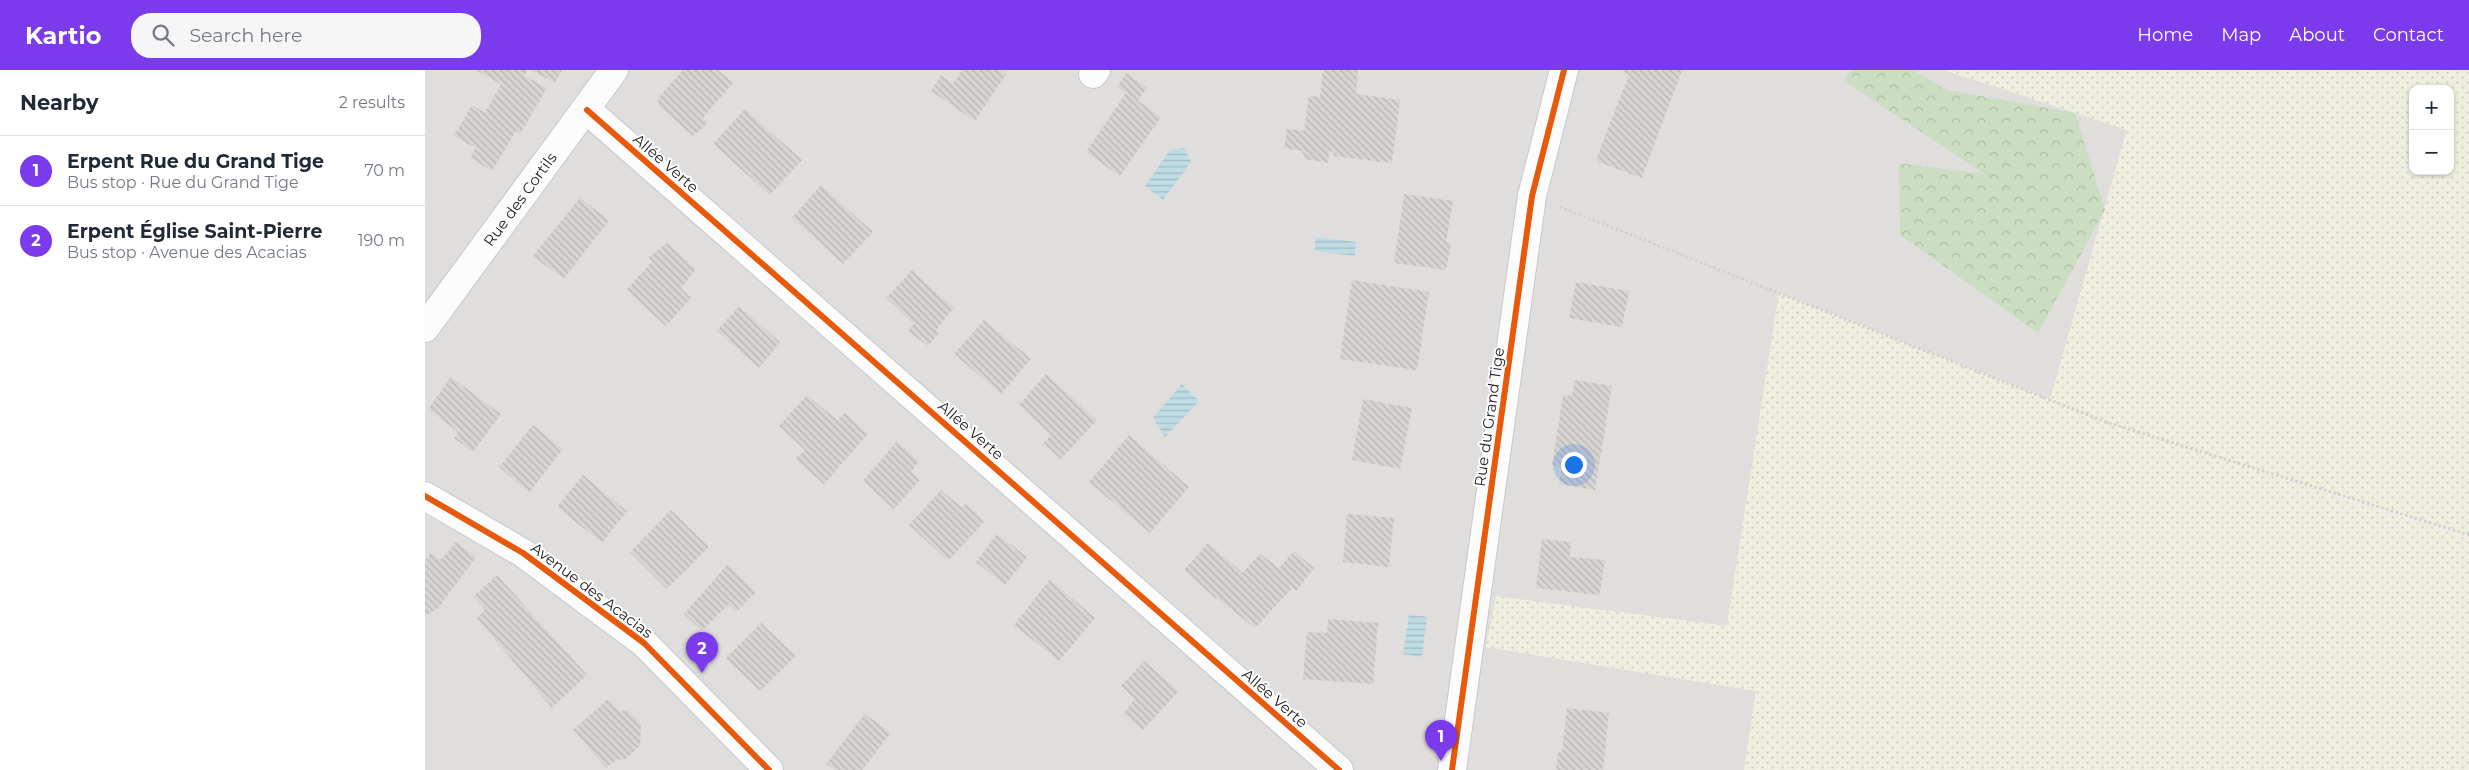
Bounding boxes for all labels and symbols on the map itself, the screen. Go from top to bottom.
street label: Allée Verte [629,129,703,197]
street label: Rue des Cortils [479,148,560,250]
street label: Rue du Grand Tige [1470,346,1508,488]
street label: Allée Verte [934,396,1008,464]
your location [1561,452,1587,478]
street label: Avenue des Acacias [527,538,657,642]
pin: 2 [686,632,718,673]
street label: Allée Verte [1238,664,1312,732]
pin: 1 [1425,720,1457,761]

